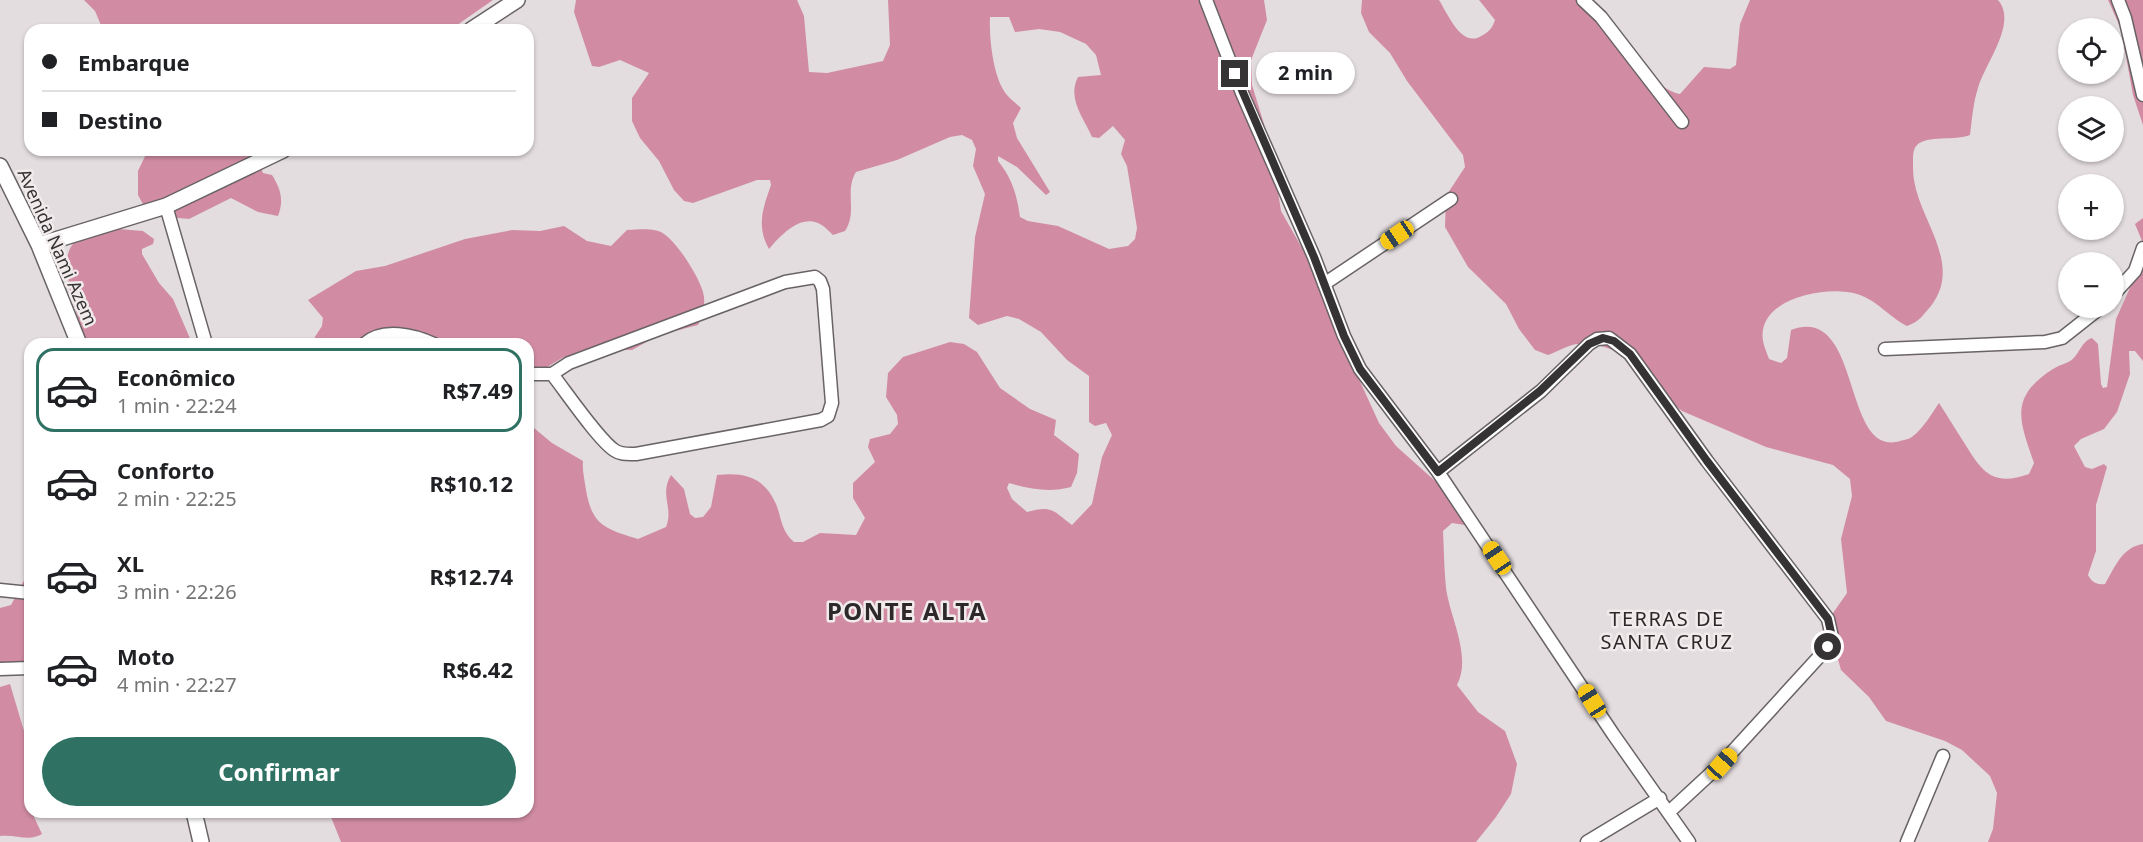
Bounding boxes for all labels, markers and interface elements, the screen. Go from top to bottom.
map controls [2058,18,2124,318]
button: locate [2058,18,2124,84]
text: Embarque [78,47,190,77]
callout: 2 min [1256,53,1355,95]
text: 2 min [1278,59,1333,86]
route end [1221,60,1248,87]
button: layers [2058,96,2124,162]
text: Destino [78,105,162,135]
street label: Avenida Nami Azem [13,165,103,329]
button: + [2058,174,2124,240]
car [1377,217,1417,253]
button: − [2058,252,2124,318]
text: Econômico [117,362,236,392]
icon: car [45,363,99,417]
text: R$7.49 [442,375,513,405]
text: 1 min · 22:24 [117,392,237,419]
text: Conforto [117,455,215,485]
icon: car [45,456,99,510]
text: R$10.12 [429,468,513,498]
text: 2 min · 22:25 [117,485,237,512]
car [1479,538,1515,578]
text: XL [117,548,144,578]
icon: car [45,549,99,603]
text: R$12.74 [429,561,513,591]
text: 3 min · 22:26 [117,578,237,605]
district label: PONTE ALTA [827,594,987,627]
district label: TERRAS DE SANTA CRUZ [1601,605,1733,655]
route start [1814,633,1841,660]
text: Moto [117,641,175,671]
icon: car [45,642,99,696]
text: R$6.42 [442,654,513,684]
text: 4 min · 22:27 [117,671,237,698]
car [1575,681,1609,721]
button: Confirmar [42,737,516,806]
car [1703,745,1741,783]

